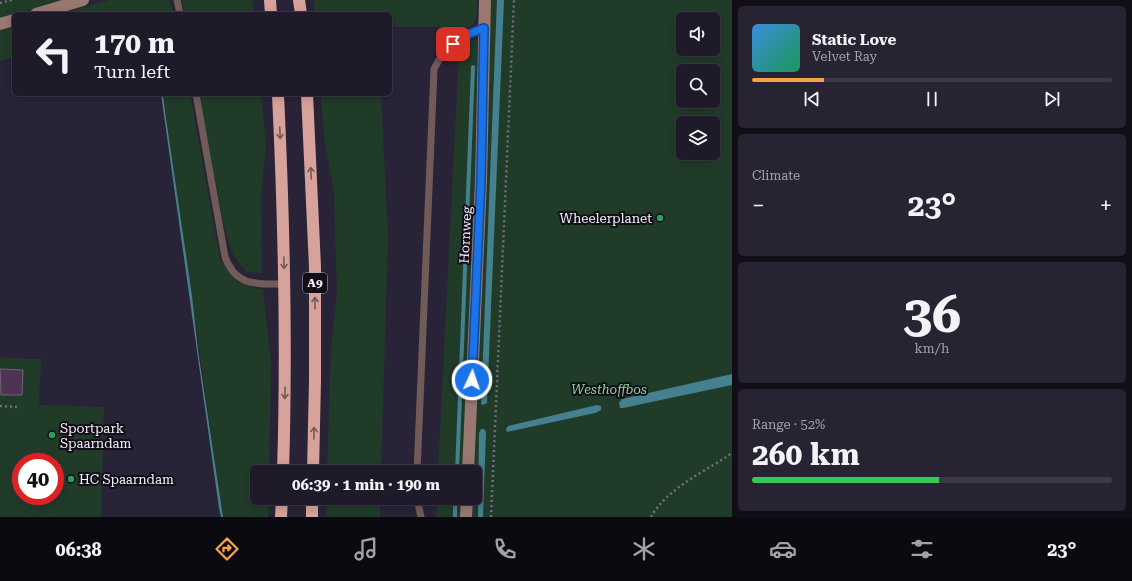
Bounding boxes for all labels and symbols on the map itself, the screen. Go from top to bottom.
pin [436,27,470,61]
one-way arrow [276,126,283,139]
one-way arrow [308,167,315,180]
street label: Hornweg [457,205,475,264]
place label: Wheelerplanet [560,211,652,226]
marker: Wheelerplanet [655,213,665,223]
one-way arrow [280,256,288,269]
road number: A9 [303,273,327,293]
one-way arrow [311,297,319,310]
position arrow [451,359,493,401]
park label: Westhoffbos [571,382,647,397]
one-way arrow [282,386,289,399]
place label: Sportpark Spaarndam [60,421,132,451]
one-way arrow [310,427,317,440]
marker: Sportpark Spaarndam [47,430,57,440]
speed limit sign: 40 [12,453,64,505]
place label: HC Spaarndam [79,472,174,487]
marker: HC Spaarndam [66,474,76,484]

